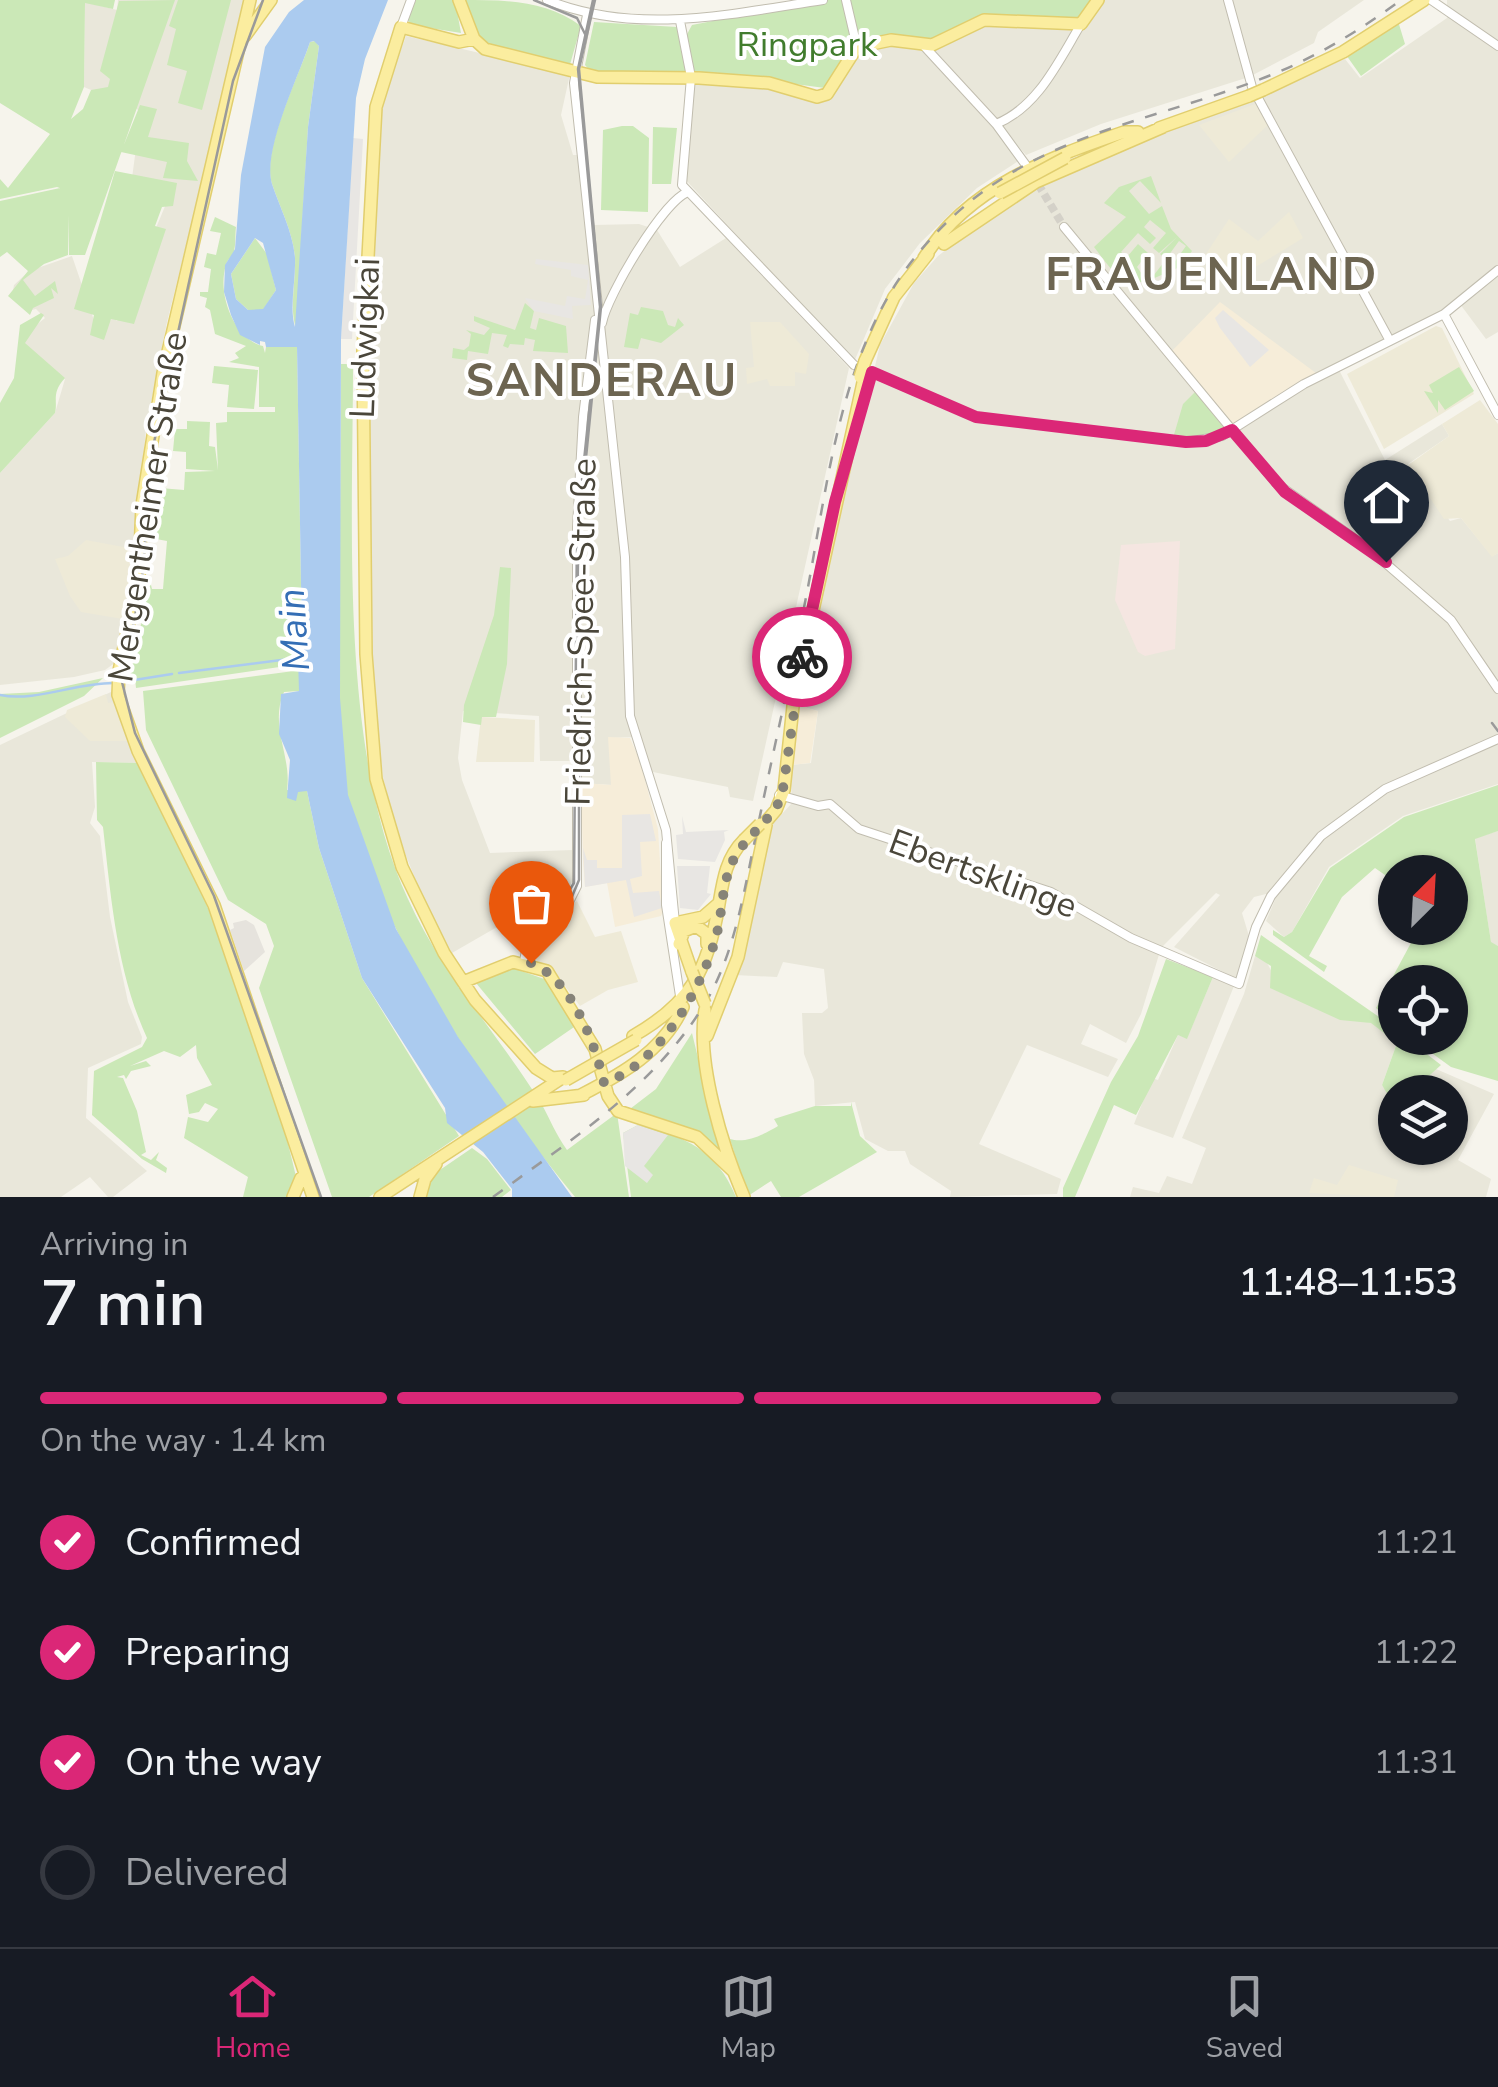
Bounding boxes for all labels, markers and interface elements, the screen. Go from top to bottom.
park label: Ringpark [737,21,878,68]
district label: FRAUENLAND [1045,245,1379,306]
street label: Ludwigkai [339,257,391,419]
street label: Mergentheimer Straße [97,329,199,685]
district label: SANDERAU [465,351,739,412]
street label: Friedrich-Spee-Straße [554,458,608,806]
pin [1344,460,1429,563]
icon: home [1359,475,1414,530]
water label: Main [266,587,322,673]
courier [752,607,852,707]
icon: bike [775,630,830,685]
street label: Ebertsklinge [882,818,1084,930]
north arrow [1378,855,1468,945]
map controls [1378,855,1468,1165]
pin [489,861,574,964]
icon: bag [504,876,559,931]
button: locate [1378,965,1468,1055]
button: layers [1378,1075,1468,1165]
text: Arriving in [40,1223,188,1266]
text: 11:48–11:53 [1239,1257,1458,1308]
text: 7 min [40,1259,206,1348]
text: On the way · 1.4 km [40,1419,326,1462]
icon: check [40,1515,95,1570]
text: Confirmed [125,1517,302,1568]
text: 11:21 [1374,1521,1458,1564]
icon: check [40,1625,95,1680]
text: Preparing [125,1627,291,1678]
text: 11:22 [1374,1631,1458,1674]
icon: check [40,1735,95,1790]
text: On the way [125,1737,321,1788]
text: 11:31 [1374,1741,1458,1784]
text: Delivered [125,1847,289,1898]
tab: Home [215,1969,291,2067]
tab: Map [721,1969,776,2067]
tab: Saved [1206,1969,1283,2067]

